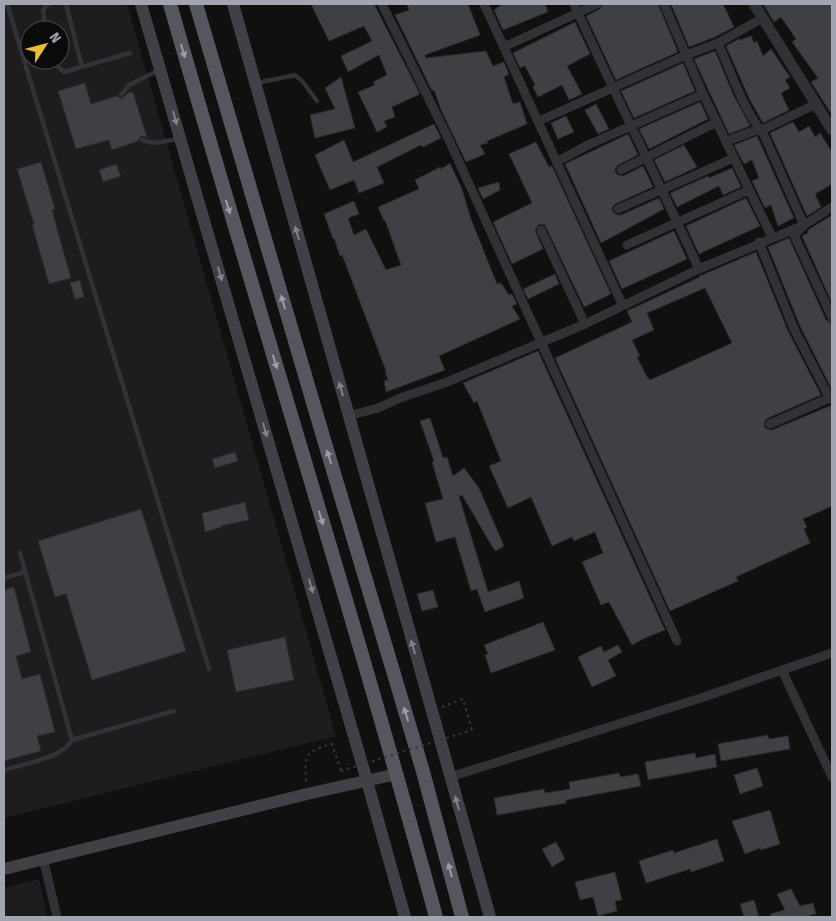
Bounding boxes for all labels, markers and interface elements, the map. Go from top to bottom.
north arrow [20,20,70,70]
text: N [46,29,64,46]
one-way arrow [179,43,187,58]
one-way arrow [171,110,179,125]
one-way arrow [225,199,233,214]
one-way arrow [293,225,301,240]
one-way arrow [216,266,224,281]
one-way arrow [279,294,287,309]
one-way arrow [271,355,279,370]
one-way arrow [337,381,345,397]
one-way arrow [262,422,270,437]
one-way arrow [325,450,333,465]
one-way arrow [318,511,326,526]
one-way arrow [307,579,315,594]
one-way arrow [409,639,417,654]
one-way arrow [402,706,410,721]
one-way arrow [453,795,461,810]
one-way arrow [445,863,453,878]

